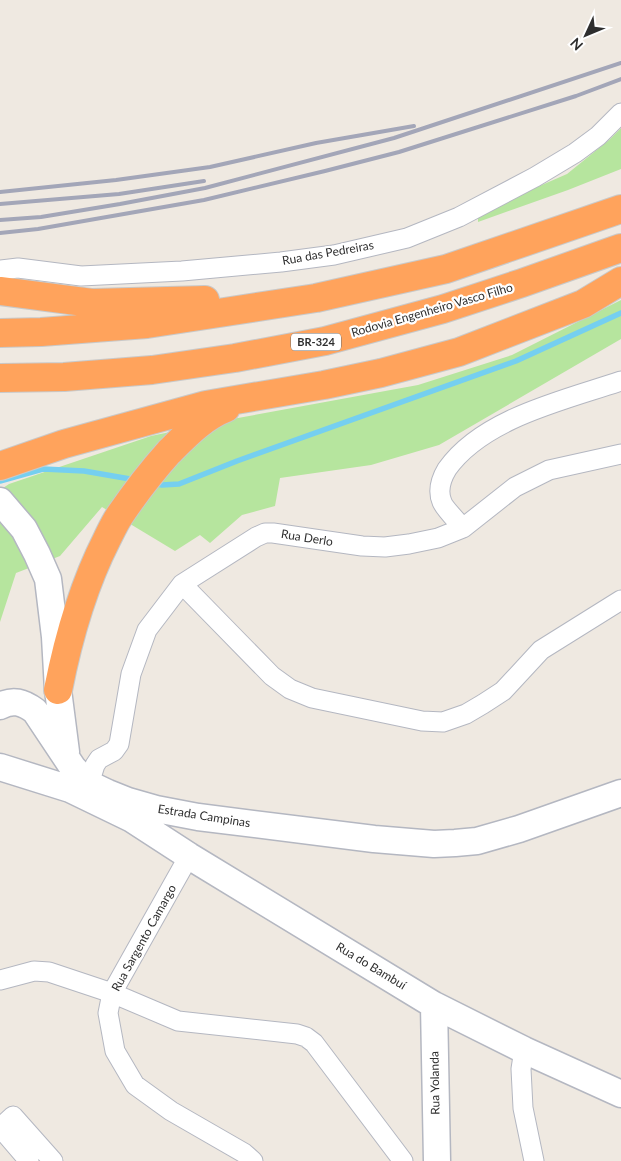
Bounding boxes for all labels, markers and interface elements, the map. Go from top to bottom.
north arrow [561,10,611,60]
text: N [566,35,586,54]
street label: Rua das Pedreiras [281,237,375,268]
street label: Rodovia Engenheiro Vasco Filho [349,279,515,340]
road number: BR-324 [291,334,341,351]
street label: Rua Derlo [280,526,334,549]
street label: Estrada Campinas [157,801,251,830]
street label: Rua Sargento Camargo [108,882,179,994]
street label: Rua do Bambuí [333,939,410,993]
street label: Rua Yolanda [426,1051,443,1115]

